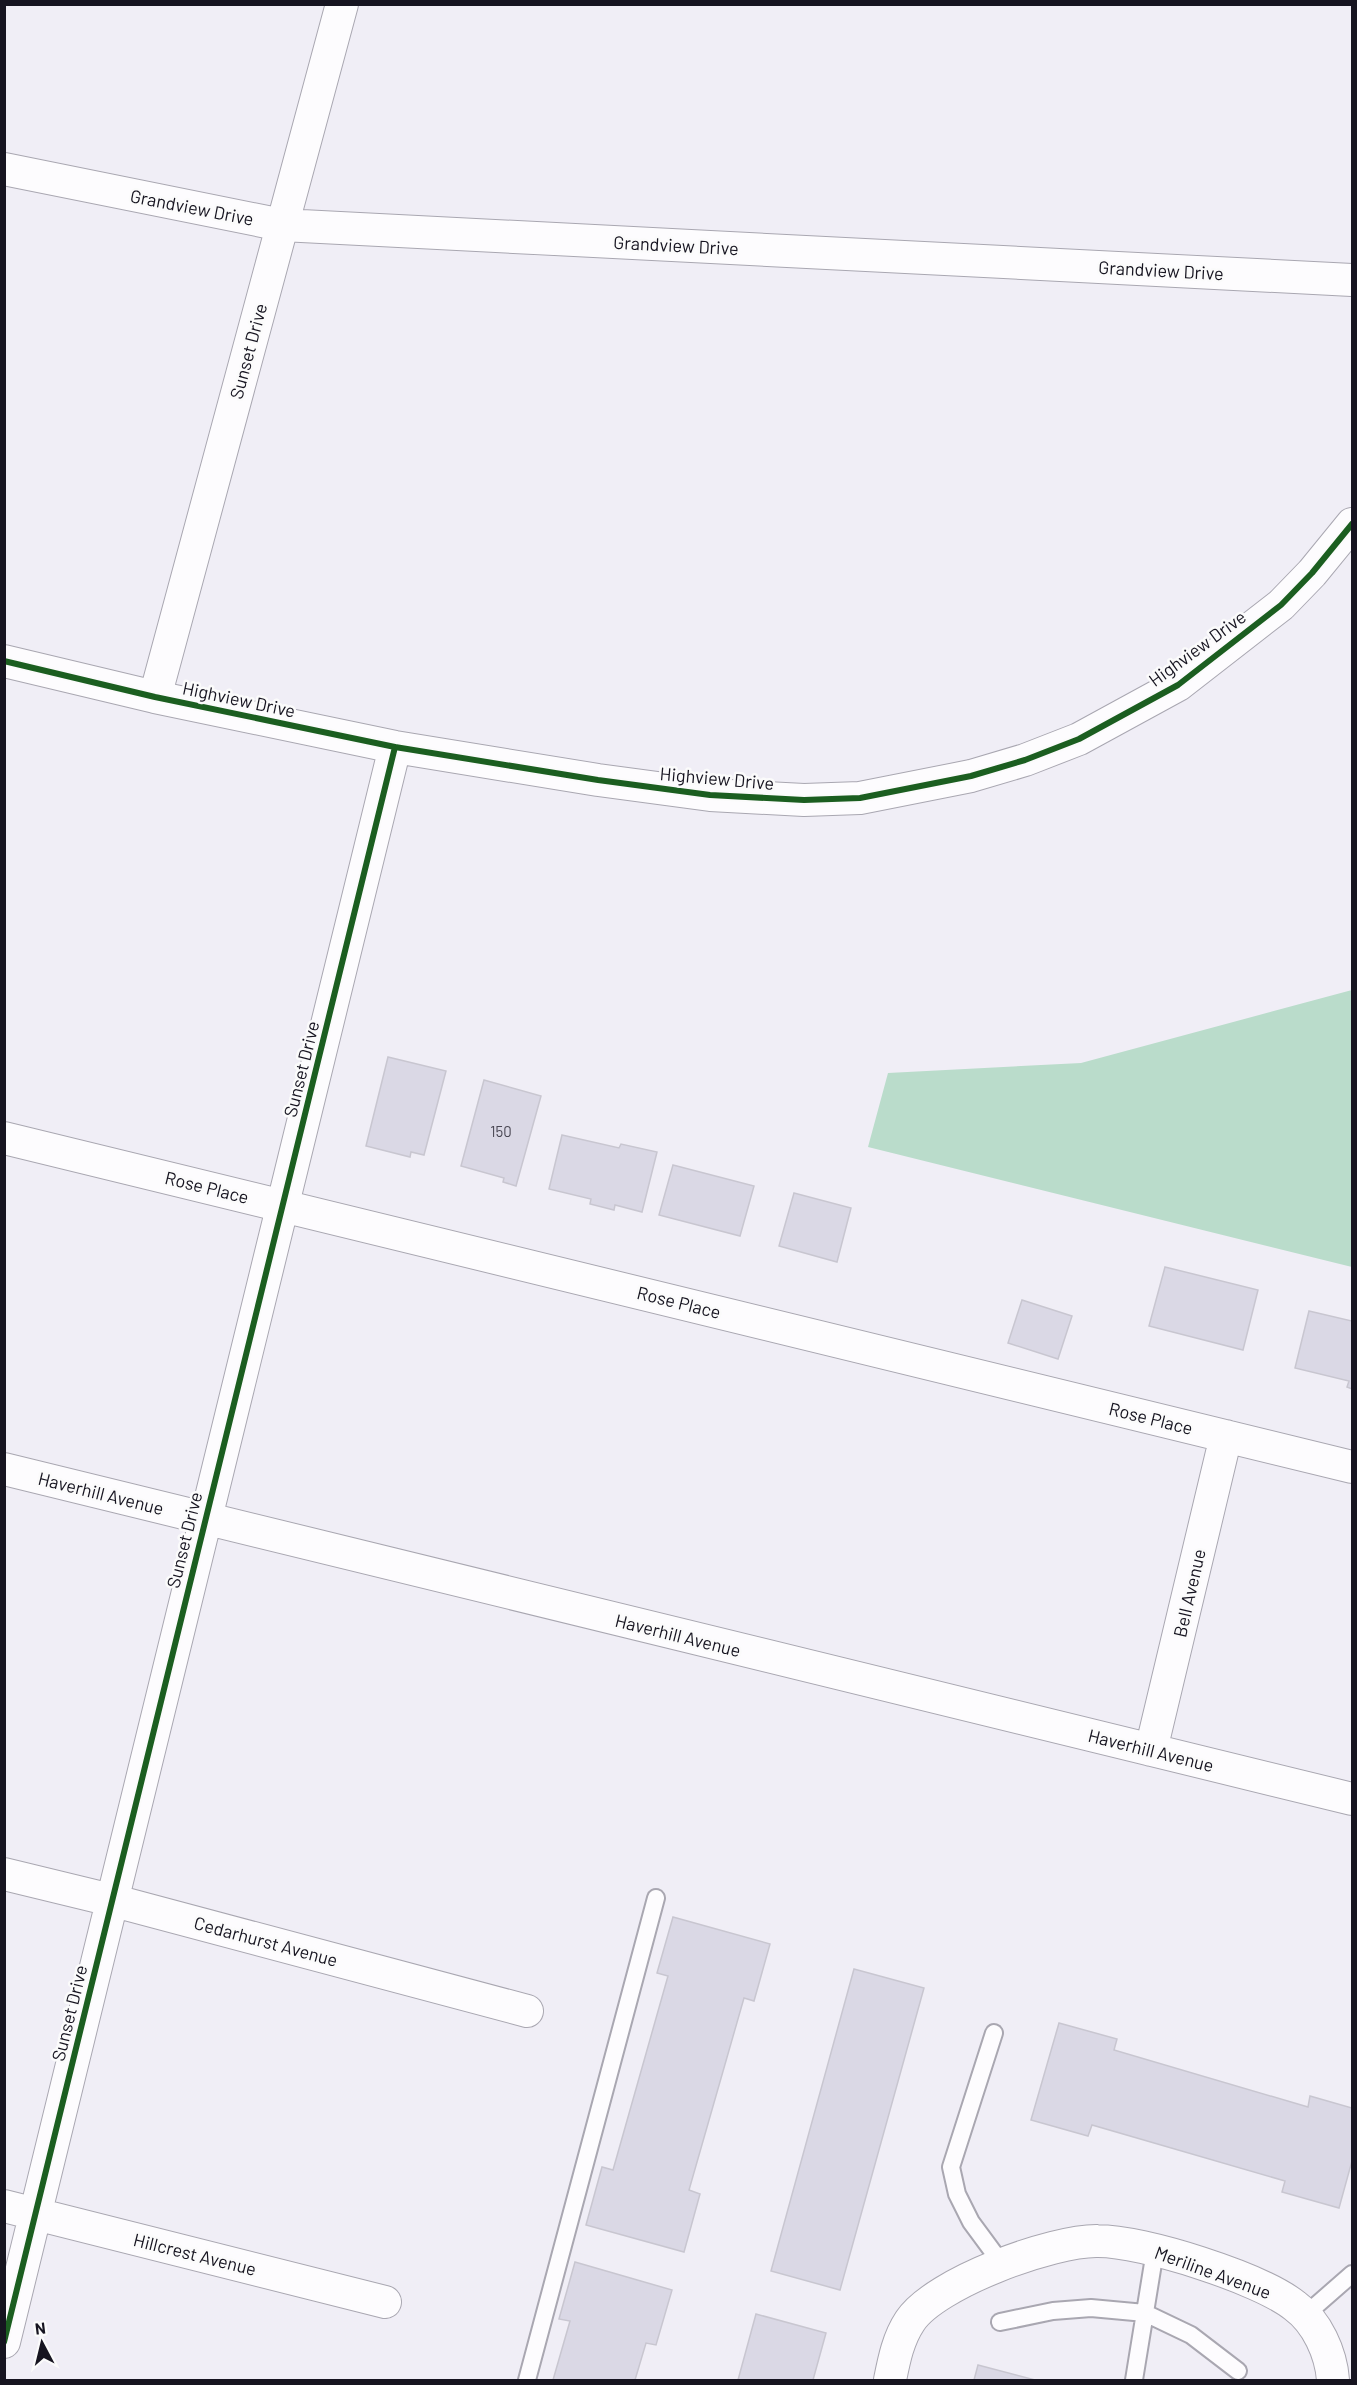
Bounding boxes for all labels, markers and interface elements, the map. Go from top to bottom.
street label: Grandview Drive [128,184,256,230]
street label: Grandview Drive [613,231,739,259]
street label: Grandview Drive [1098,256,1224,284]
street label: Sunset Drive [225,301,271,401]
street label: Highview Drive [1144,605,1250,691]
street label: Highview Drive [181,676,297,722]
street label: Highview Drive [659,762,775,794]
street label: Sunset Drive [278,1019,324,1119]
house number: 150 [490,1122,512,1140]
street label: Rose Place [163,1166,251,1208]
street label: Rose Place [635,1281,723,1323]
street label: Rose Place [1107,1397,1195,1439]
street label: Haverhill Avenue [36,1467,166,1519]
street label: Sunset Drive [161,1490,207,1590]
street label: Bell Avenue [1168,1547,1210,1639]
street label: Haverhill Avenue [613,1609,743,1661]
street label: Haverhill Avenue [1086,1724,1216,1776]
street label: Cedarhurst Avenue [192,1911,340,1971]
street label: Sunset Drive [46,1963,92,2063]
street label: Hillcrest Avenue [131,2228,259,2280]
street label: Meriline Avenue [1152,2241,1274,2303]
north arrow [12,2313,72,2373]
text: N [34,2318,47,2338]

